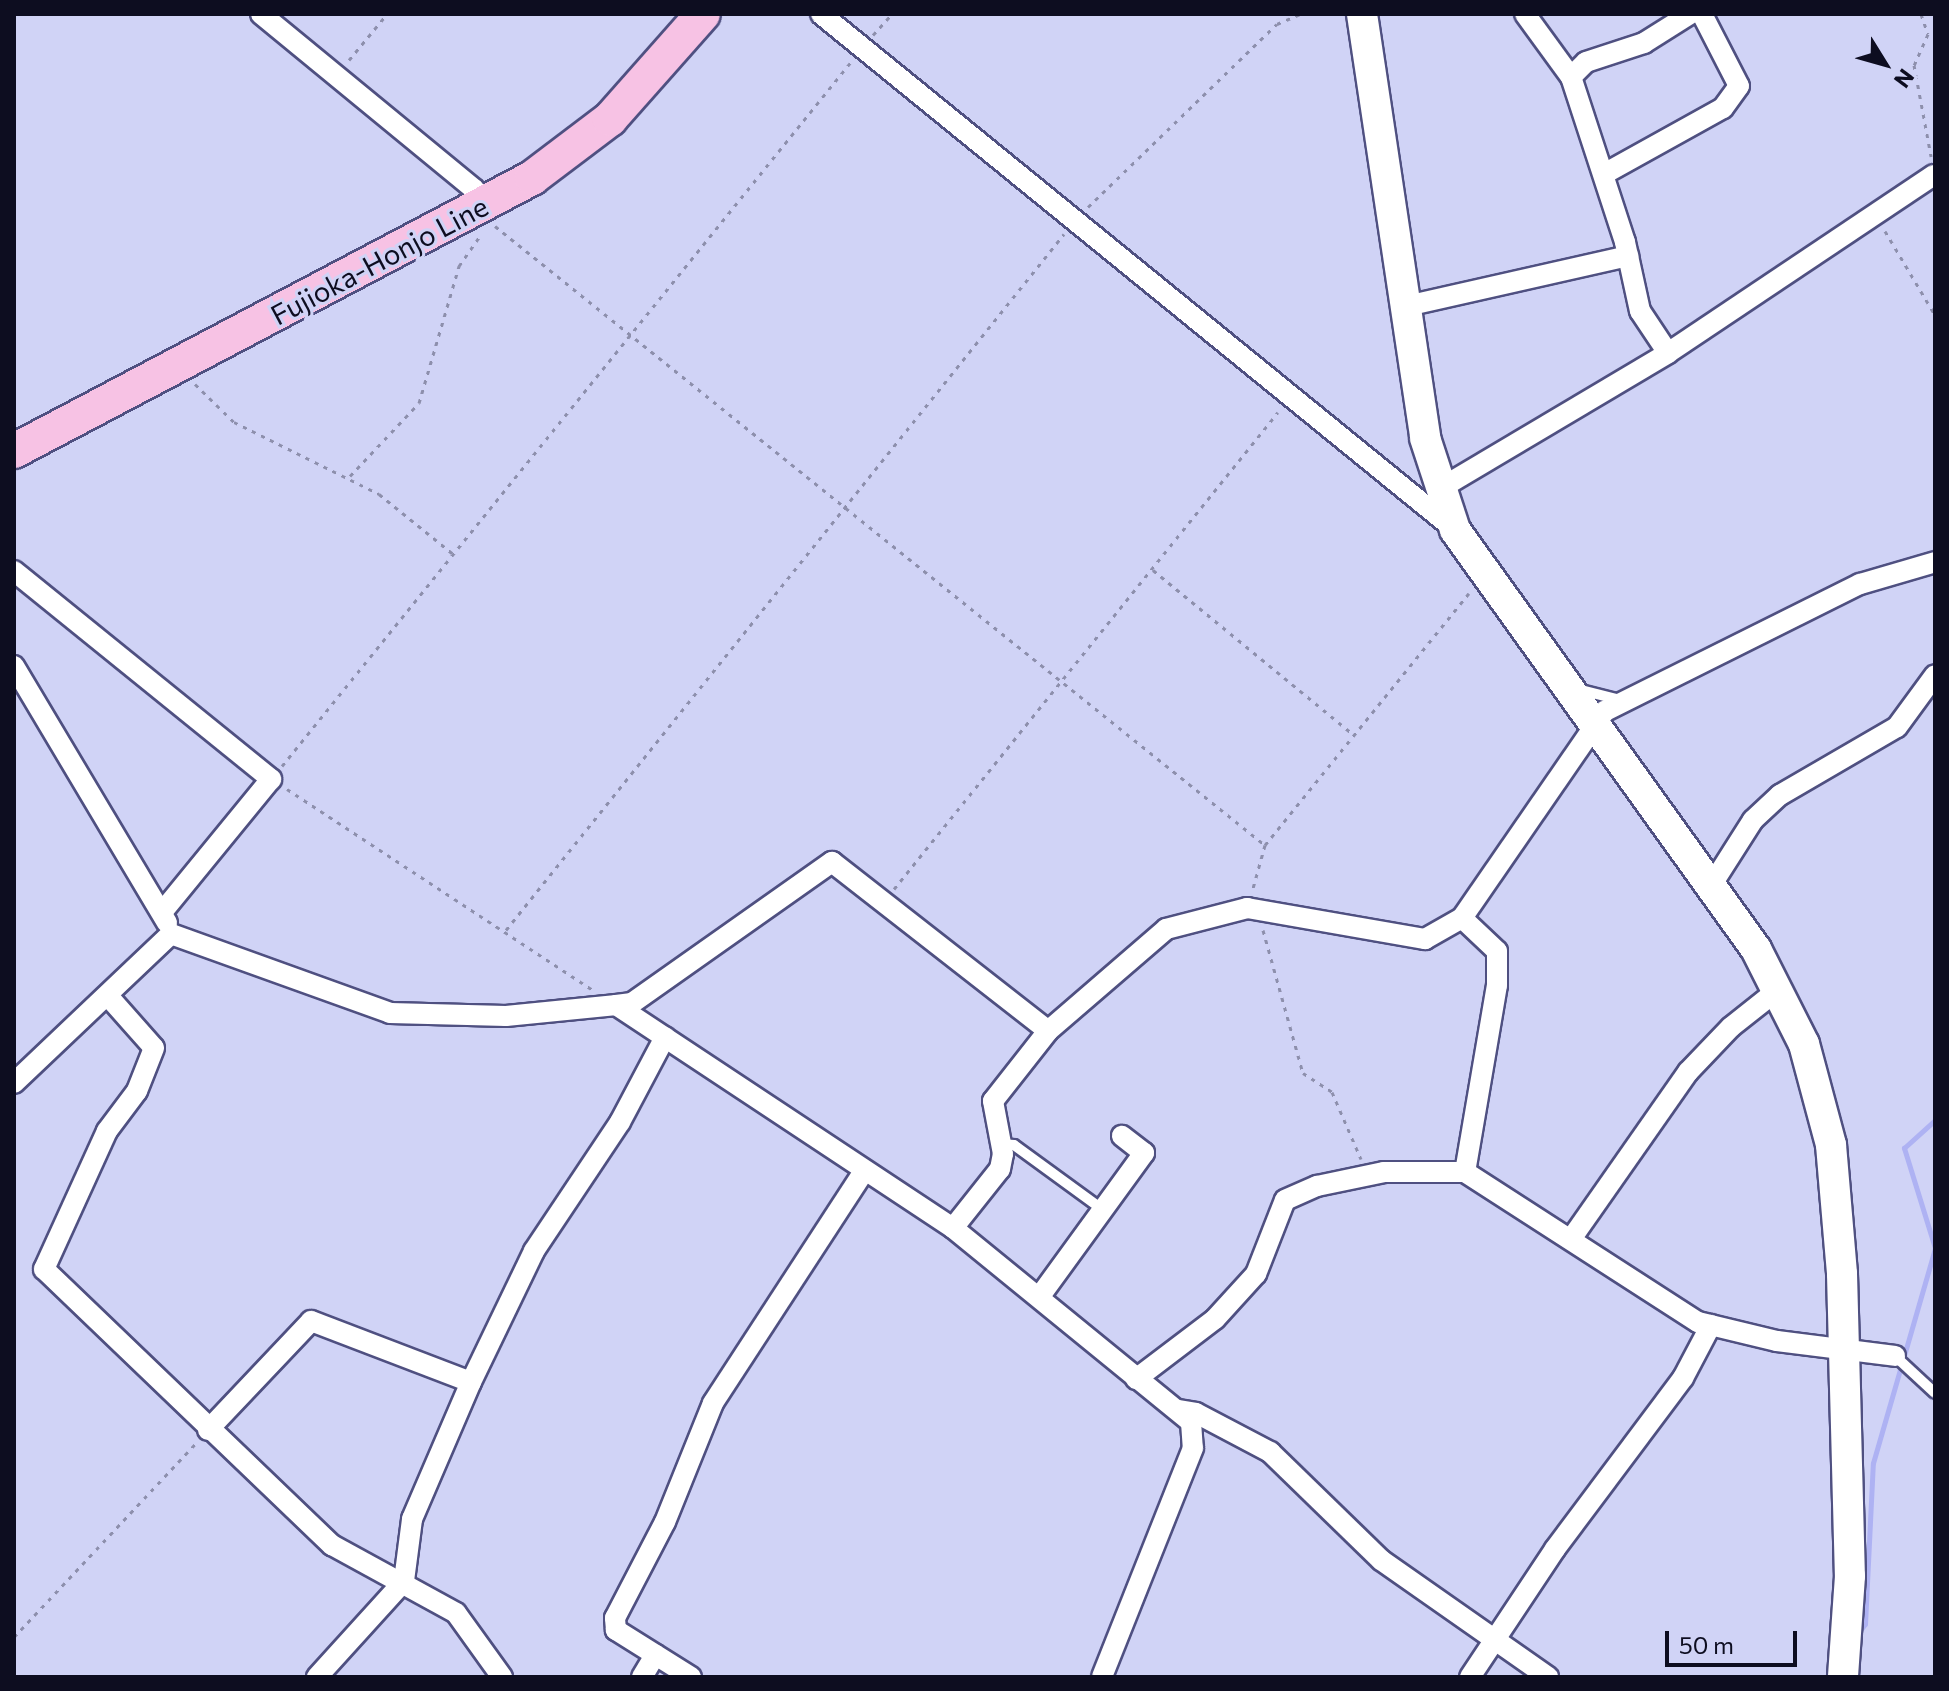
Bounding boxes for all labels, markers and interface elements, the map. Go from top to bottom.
north arrow [1845,24,1925,104]
text: N [1889,64,1920,93]
street label: Fujioka-Honjo Line [265,189,493,331]
scale bar [1669,1615,1801,1665]
text: 50 m [1679,1630,1734,1659]

